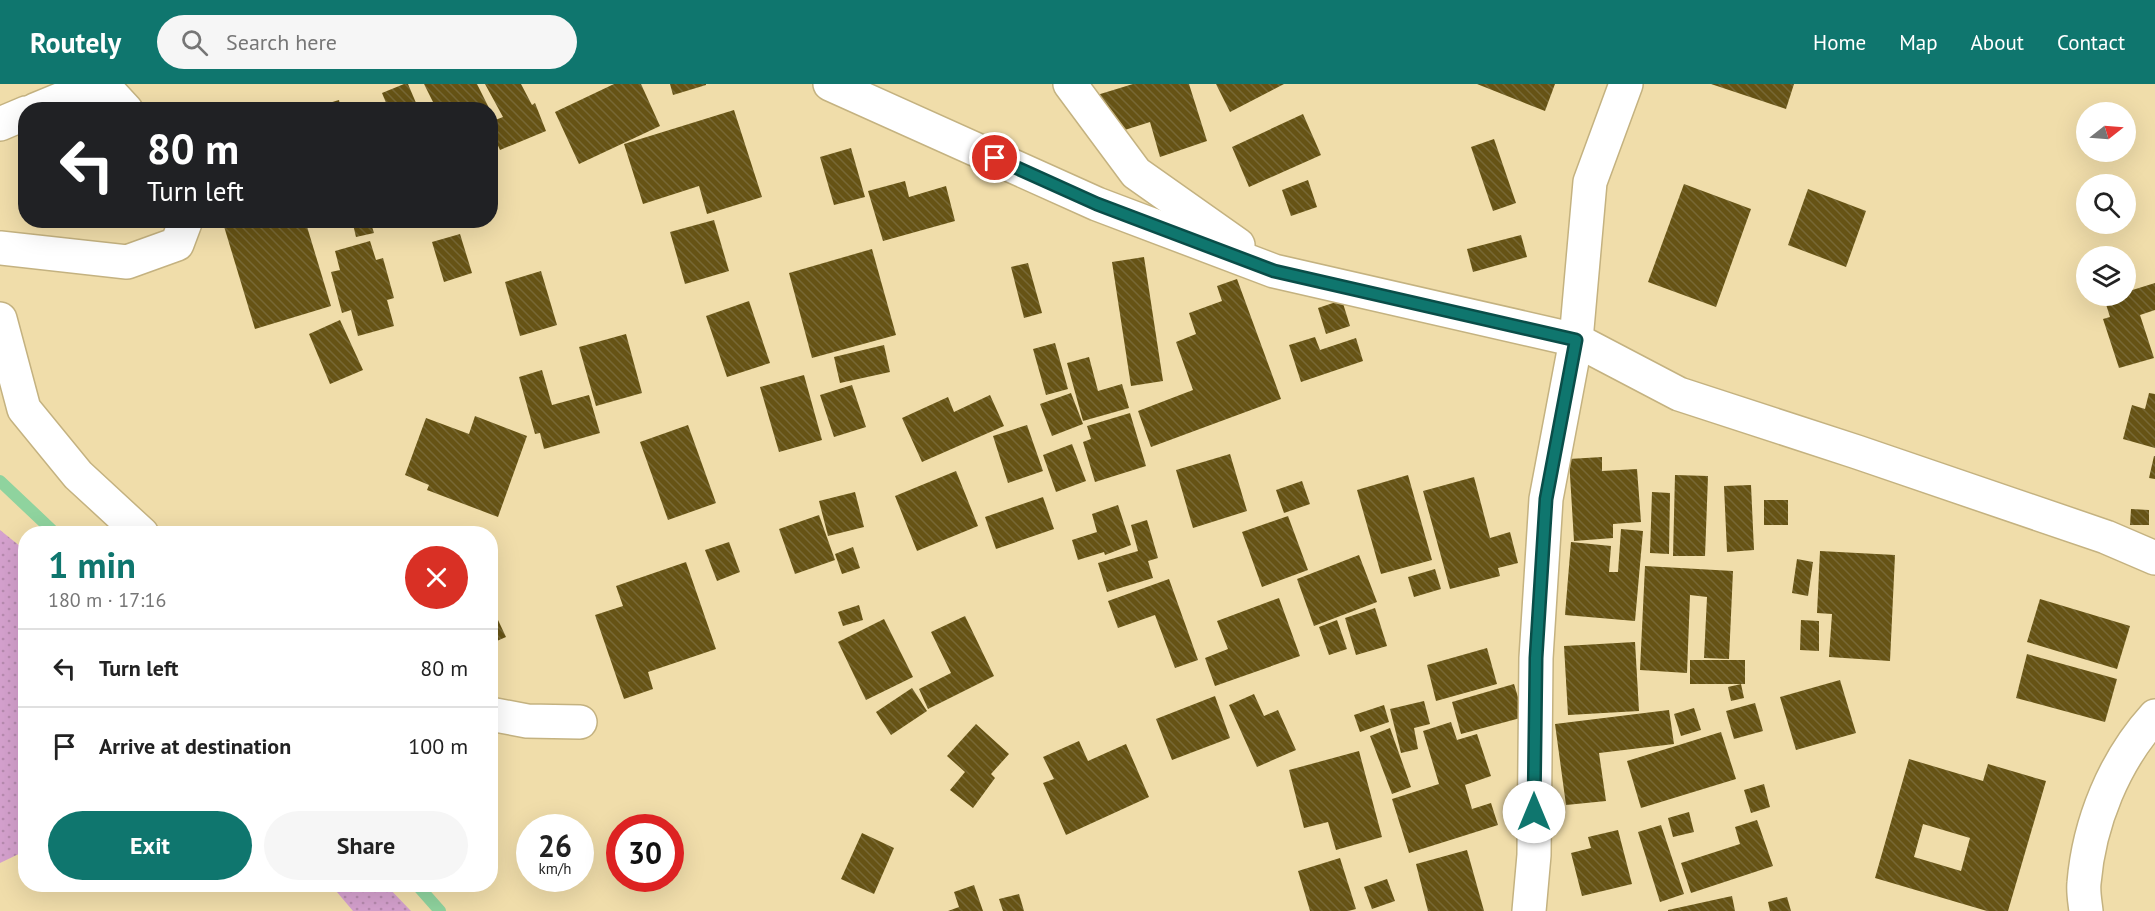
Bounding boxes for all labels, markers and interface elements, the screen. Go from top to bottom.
search box [157,15,577,69]
text: Routely [30,24,121,61]
icon: search [178,26,211,59]
text: Search here [226,28,337,56]
text: Home [1813,29,1866,56]
text: Map [1899,29,1938,56]
text: About [1971,29,2024,56]
text: Contact [2057,29,2125,56]
north arrow [2076,102,2136,162]
map controls [2076,102,2136,306]
text: 80 m [147,121,239,176]
icon: left [48,126,126,204]
pin [969,132,1020,183]
icon: arrive [978,141,1011,174]
text: Turn left [147,174,244,208]
button: search [2076,174,2136,234]
button: layers [2076,246,2136,306]
text: 1 min [48,541,136,588]
button: close [405,546,468,609]
text: 180 m · 17:16 [48,587,166,613]
icon: left [48,652,81,685]
text: Turn left [99,654,179,682]
text: 80 m [420,654,468,682]
icon: arrive [48,730,81,763]
text: Arrive at destination [99,732,291,760]
text: 100 m [408,732,468,760]
position arrow [1502,780,1566,844]
button: Exit [48,811,252,880]
button: Share [264,811,468,880]
speed limit sign: 30 [606,814,684,892]
text: 26 [538,826,572,865]
text: km/h [539,859,571,878]

